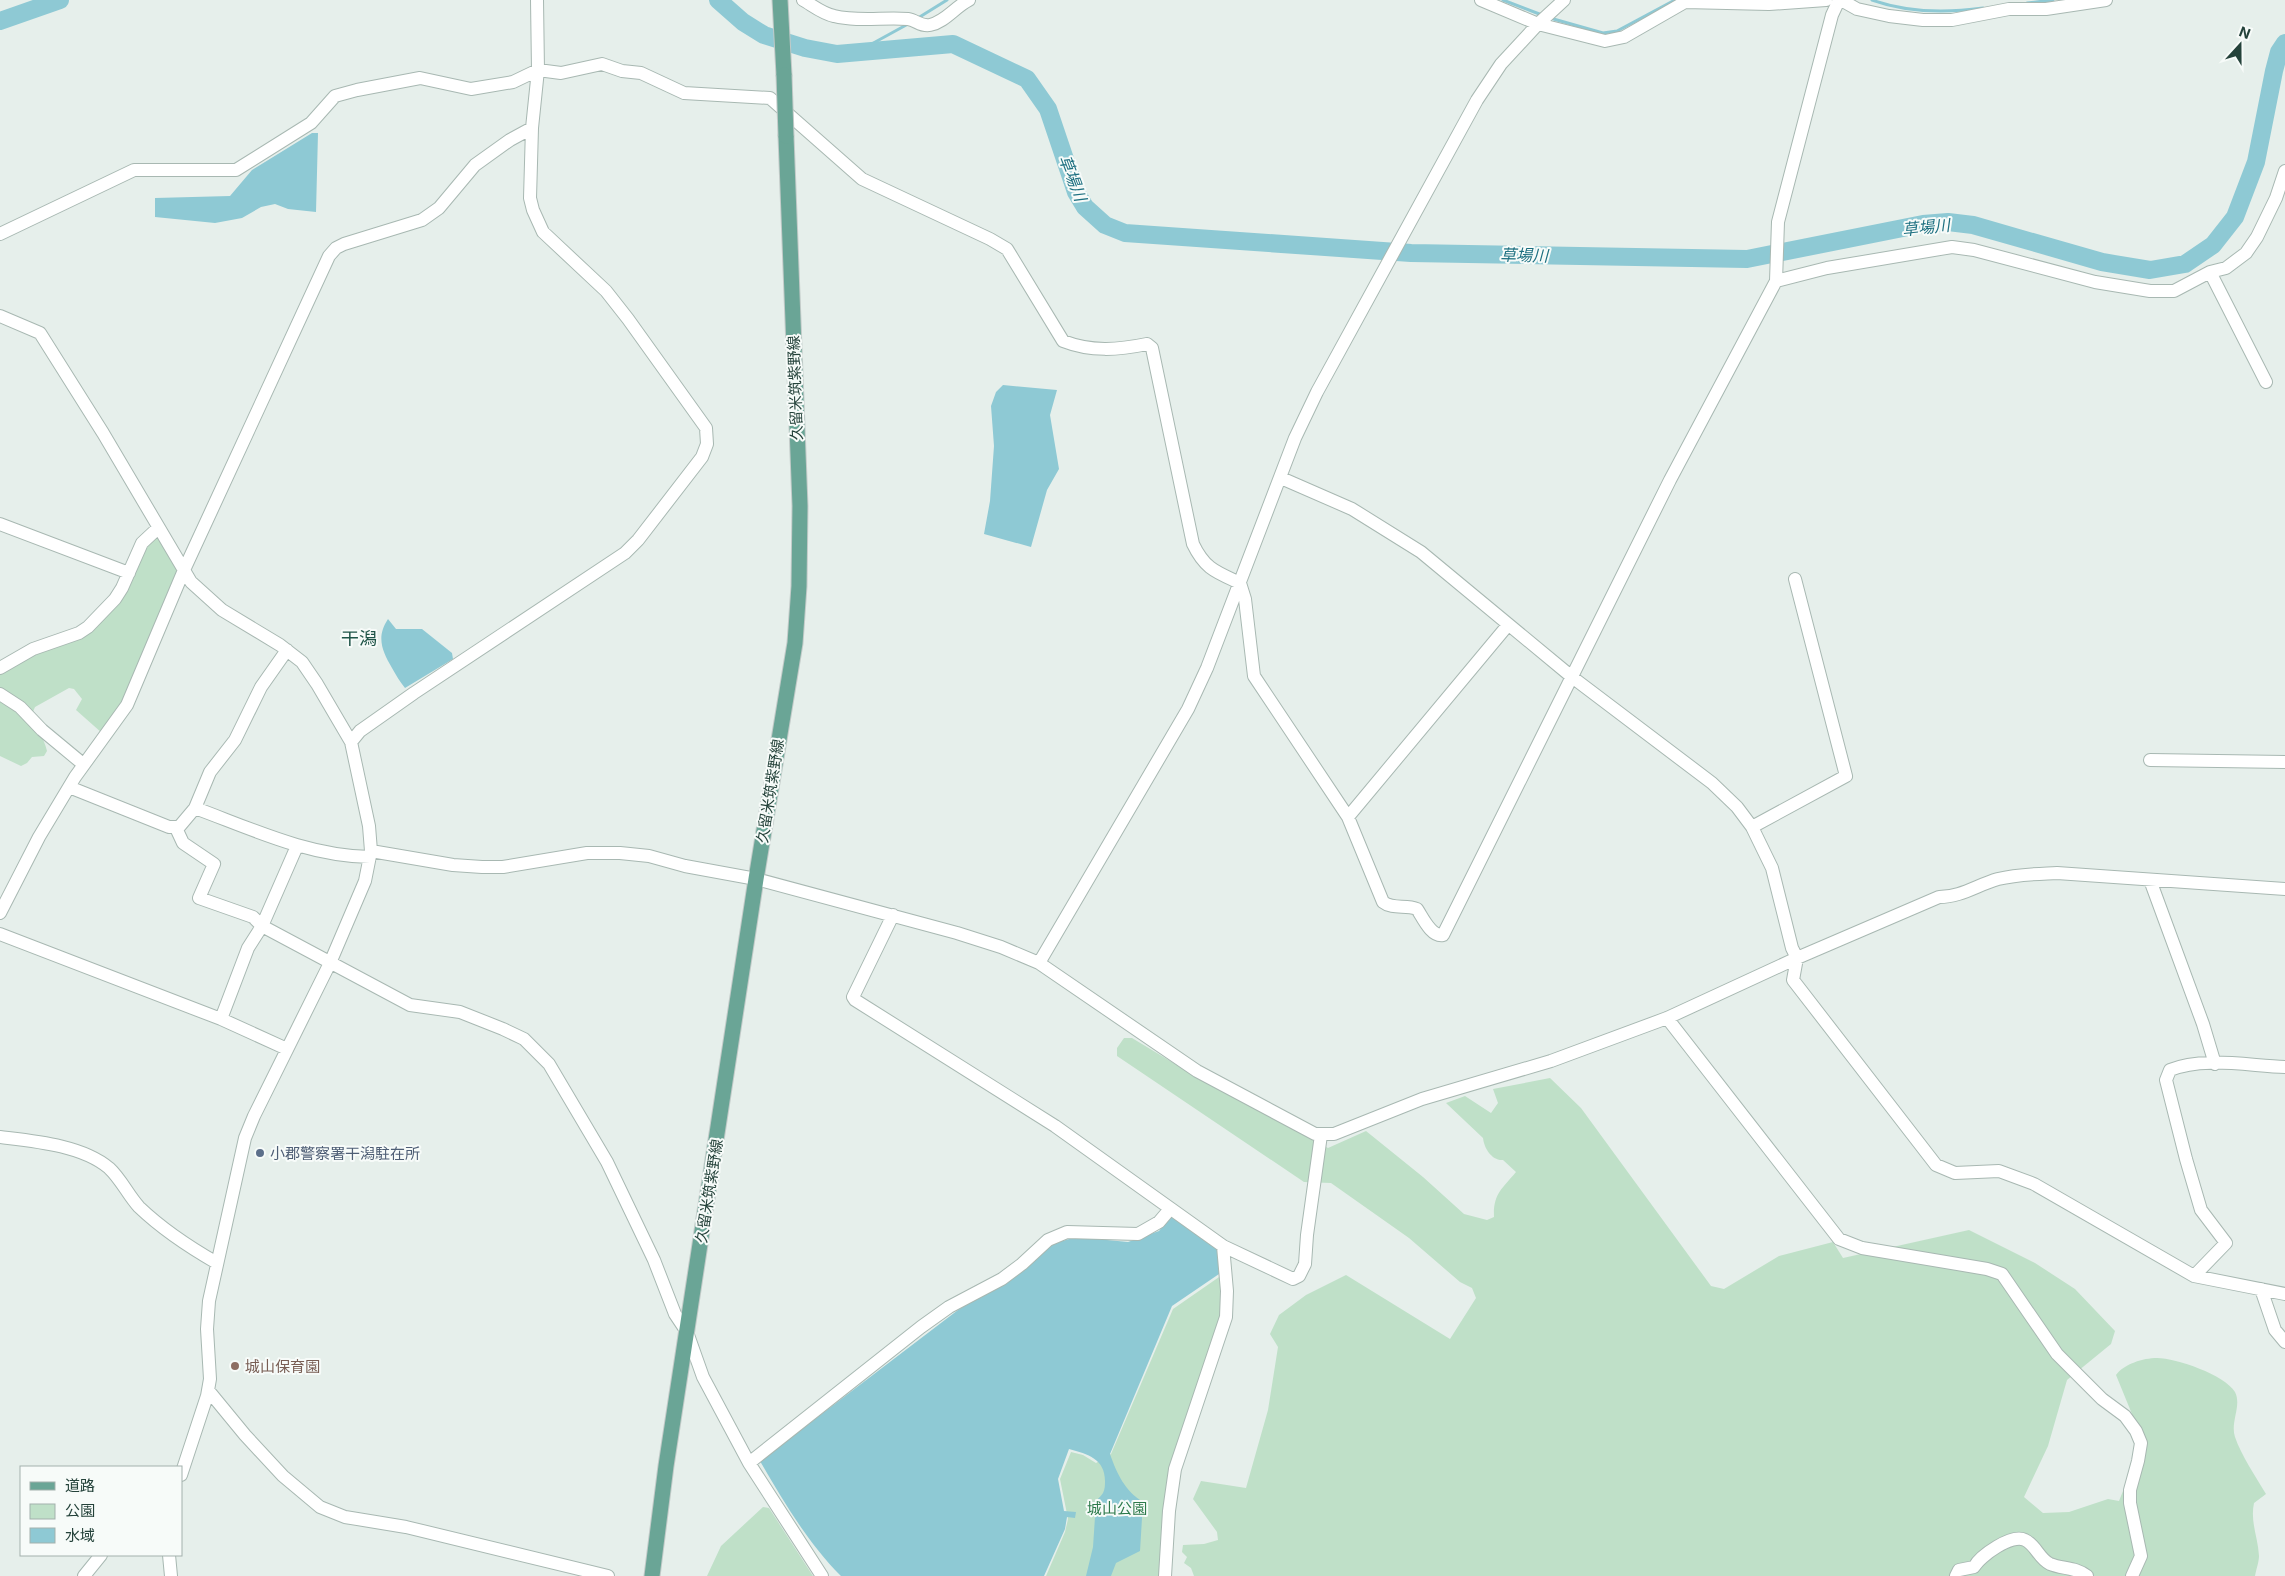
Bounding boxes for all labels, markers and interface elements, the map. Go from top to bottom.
north arrow [2215,20,2265,70]
text: N [2237,23,2253,42]
water label: 草場川 [1055,152,1092,206]
water label: 草場川 [1901,214,1953,239]
water label: 草場川 [1500,245,1550,265]
street label: 久留米筑紫野線 [784,335,806,441]
district label: 干潟 [341,628,377,649]
street label: 久留米筑紫野線 [752,738,788,844]
street label: 久留米筑紫野線 [691,1138,727,1244]
place label: 小郡警察署干潟駐在所 [270,1144,420,1163]
marker: 小郡警察署干潟駐在所 [254,1147,266,1159]
place label: 城山保育園 [245,1357,320,1376]
marker: 城山保育園 [229,1360,241,1372]
legend [20,1466,182,1556]
text: 道路 [65,1476,95,1495]
park label: 城山公園 [1087,1499,1147,1518]
text: 公園 [65,1501,95,1520]
text: 水域 [65,1526,95,1545]

